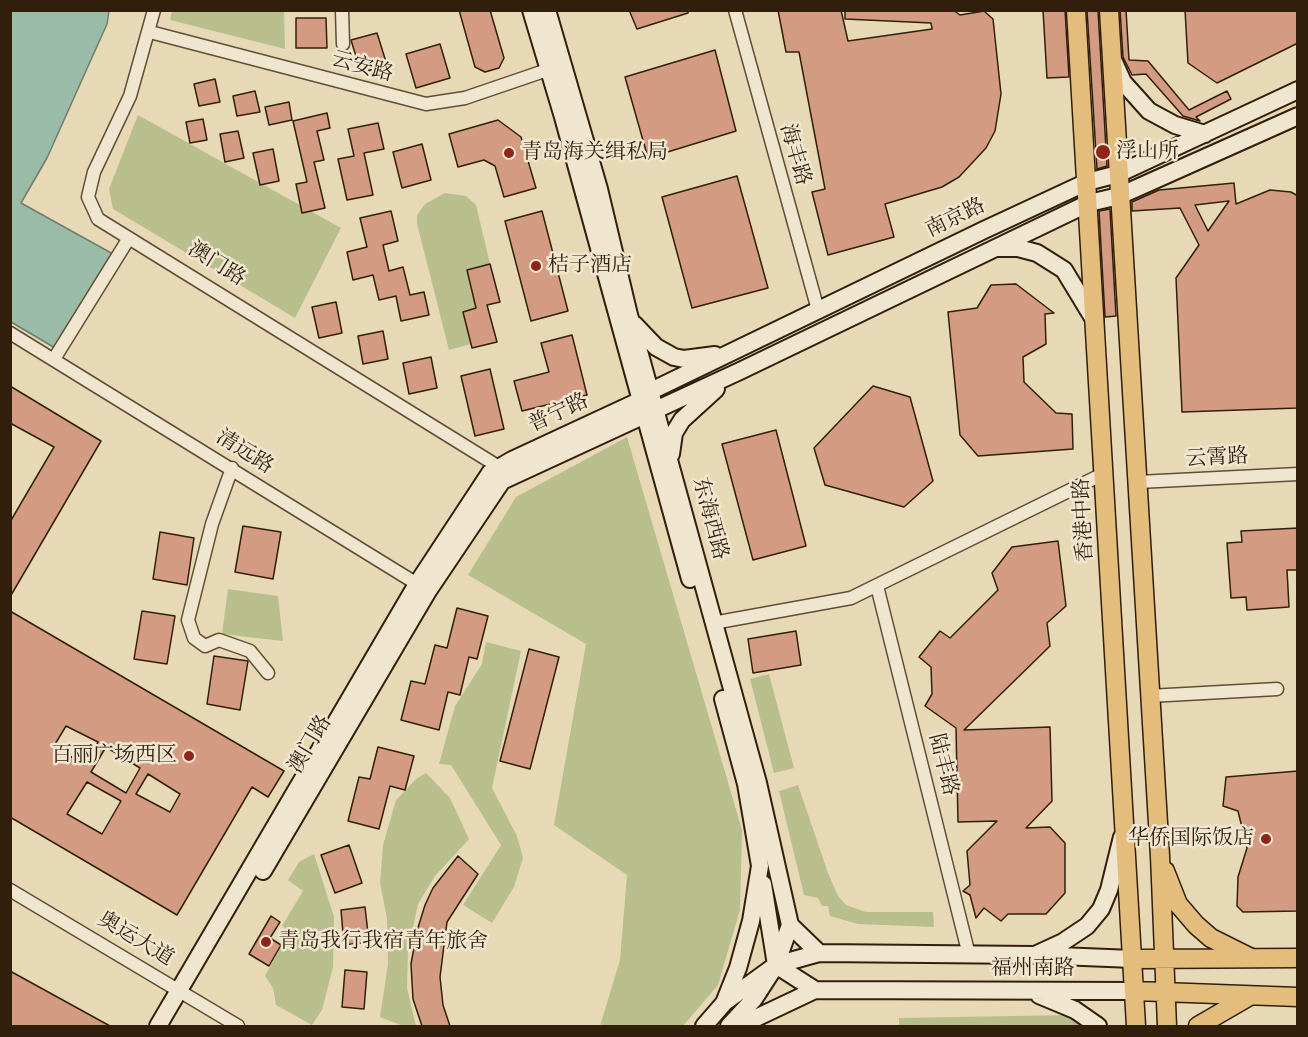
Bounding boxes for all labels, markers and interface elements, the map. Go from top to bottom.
street label: 云安路 [328,48,396,88]
street label: 海丰路 [773,121,815,189]
place label: 浮山所 [1116,139,1179,165]
place label: 青岛海关缉私局 [521,140,668,166]
marker: 浮山所 [1094,143,1112,161]
marker: 青岛海关缉私局 [502,146,516,160]
street label: 南京路 [922,194,990,244]
street label: 澳门路 [183,238,249,292]
place label: 桔子酒店 [548,253,632,279]
marker: 桔子酒店 [529,259,543,273]
street label: 普宁路 [525,389,593,439]
street label: 清远路 [211,426,277,480]
street label: 云霄路 [1185,445,1249,473]
street label: 东海西路 [686,475,732,563]
street label: 香港中路 [1070,477,1100,563]
street label: 澳门路 [284,712,338,778]
street label: 陆丰路 [922,731,962,799]
place label: 百丽广场西区 [51,743,177,769]
marker: 百丽广场西区 [182,749,196,763]
place label: 华侨国际饭店 [1128,826,1254,852]
marker: 华侨国际饭店 [1259,832,1273,846]
street label: 奥运大道 [93,908,177,972]
place label: 青岛我行我宿青年旅舍 [278,929,488,955]
marker: 青岛我行我宿青年旅舍 [259,935,273,949]
street label: 福州南路 [991,956,1075,982]

